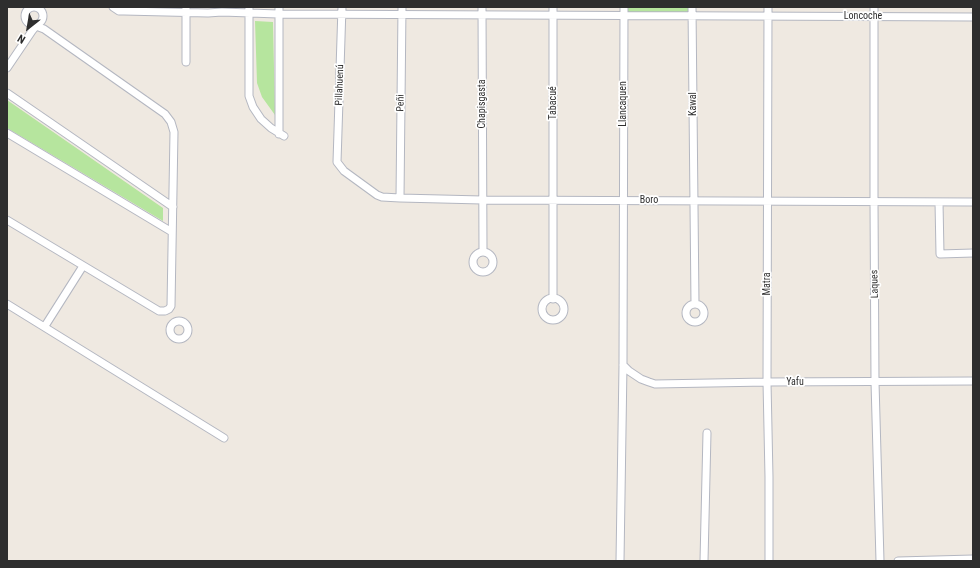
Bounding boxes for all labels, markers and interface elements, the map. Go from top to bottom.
north arrow [8,8,48,48]
street label: Loncoche [844,10,882,22]
text: N [15,31,28,46]
street label: Pillahuenú [333,64,347,106]
street label: Chapisgasta [476,79,488,129]
street label: Llancaquen [617,81,629,127]
street label: Tabacué [547,86,559,120]
street label: Kawal [687,92,699,116]
street label: Peñi [395,94,407,112]
street label: Boro [640,194,658,206]
street label: Laques [869,270,881,298]
street label: Matra [761,273,773,295]
street label: Yafu [786,376,804,388]

